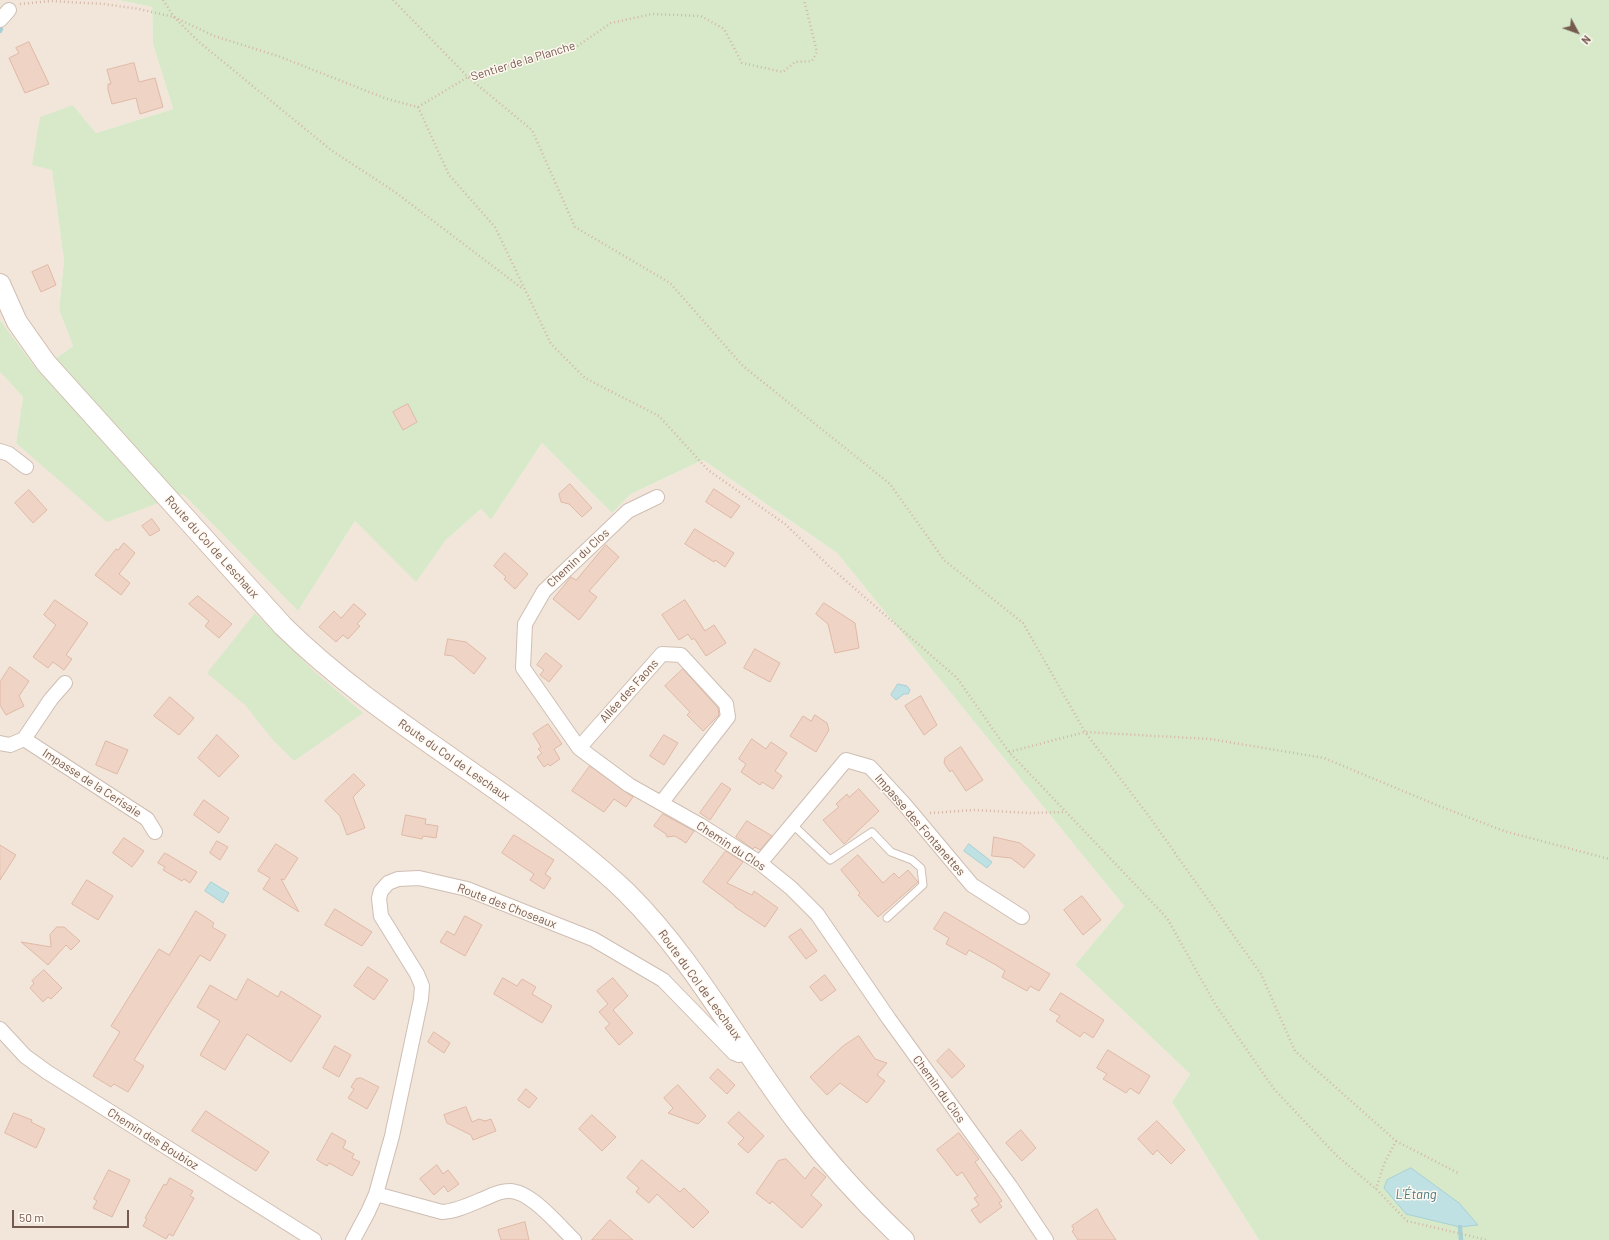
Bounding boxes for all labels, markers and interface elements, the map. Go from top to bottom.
north arrow [1557,12,1597,52]
text: N [1579,33,1594,47]
street label: Sentier de la Planche [469,38,577,84]
street label: Route du Col de Leschaux [162,493,262,601]
street label: Chemin du Clos [544,526,612,590]
street label: Allée des Faons [597,656,661,726]
street label: Route du Col de Leschaux [395,716,513,804]
street label: Impasse de la Cerisaie [40,746,144,820]
street label: Impasse des Fontanettes [872,771,968,879]
street label: Chemin du Clos [694,818,768,874]
street label: Route des Choseaux [455,880,559,932]
street label: Route du Col de Leschaux [655,927,745,1043]
street label: Chemin du Clos [910,1053,968,1125]
street label: Chemin des Boubioz [105,1105,201,1173]
water label: L'Étang [1396,1187,1436,1203]
scale bar [14,1202,131,1228]
text: 50 m [19,1210,44,1224]

